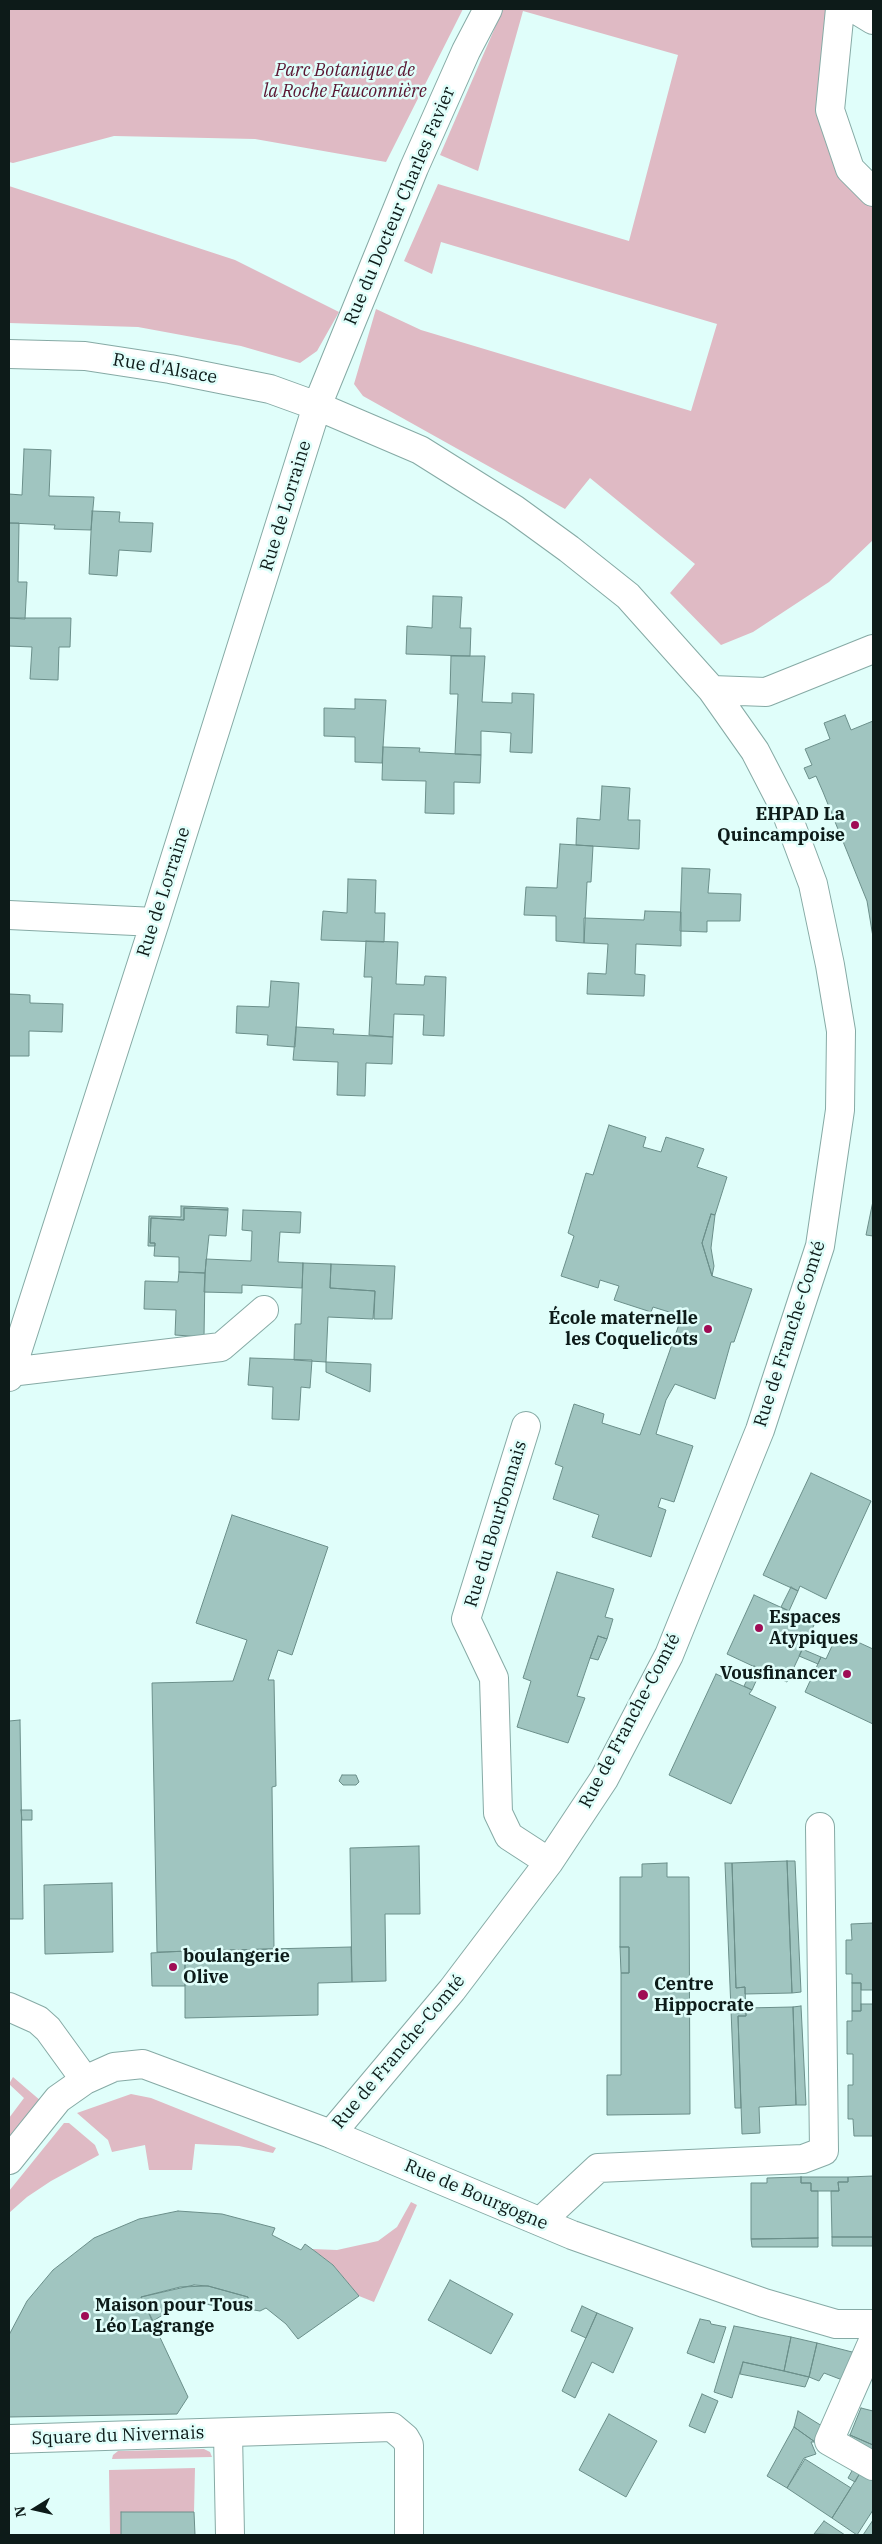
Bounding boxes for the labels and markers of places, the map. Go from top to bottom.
place label: EHPAD La Quincampoise [717,804,845,846]
marker: EHPAD La Quincampoise [849,819,861,831]
place label: École maternelle les Coquelicots [549,1308,698,1350]
marker: École maternelle les Coquelicots [702,1323,714,1335]
place label: Espaces Atypiques [769,1607,858,1650]
marker: Espaces Atypiques [753,1622,765,1634]
place label: Vousfinancer [720,1663,837,1685]
marker: Vousfinancer [841,1668,853,1680]
place label: boulangerie Olive [183,1946,290,1988]
marker: boulangerie Olive [167,1961,179,1973]
place label: Centre Hippocrate [654,1974,754,2016]
marker: Centre Hippocrate [636,1988,650,2002]
place label: Maison pour Tous Léo Lagrange [95,2295,253,2338]
marker: Maison pour Tous Léo Lagrange [79,2310,91,2322]

